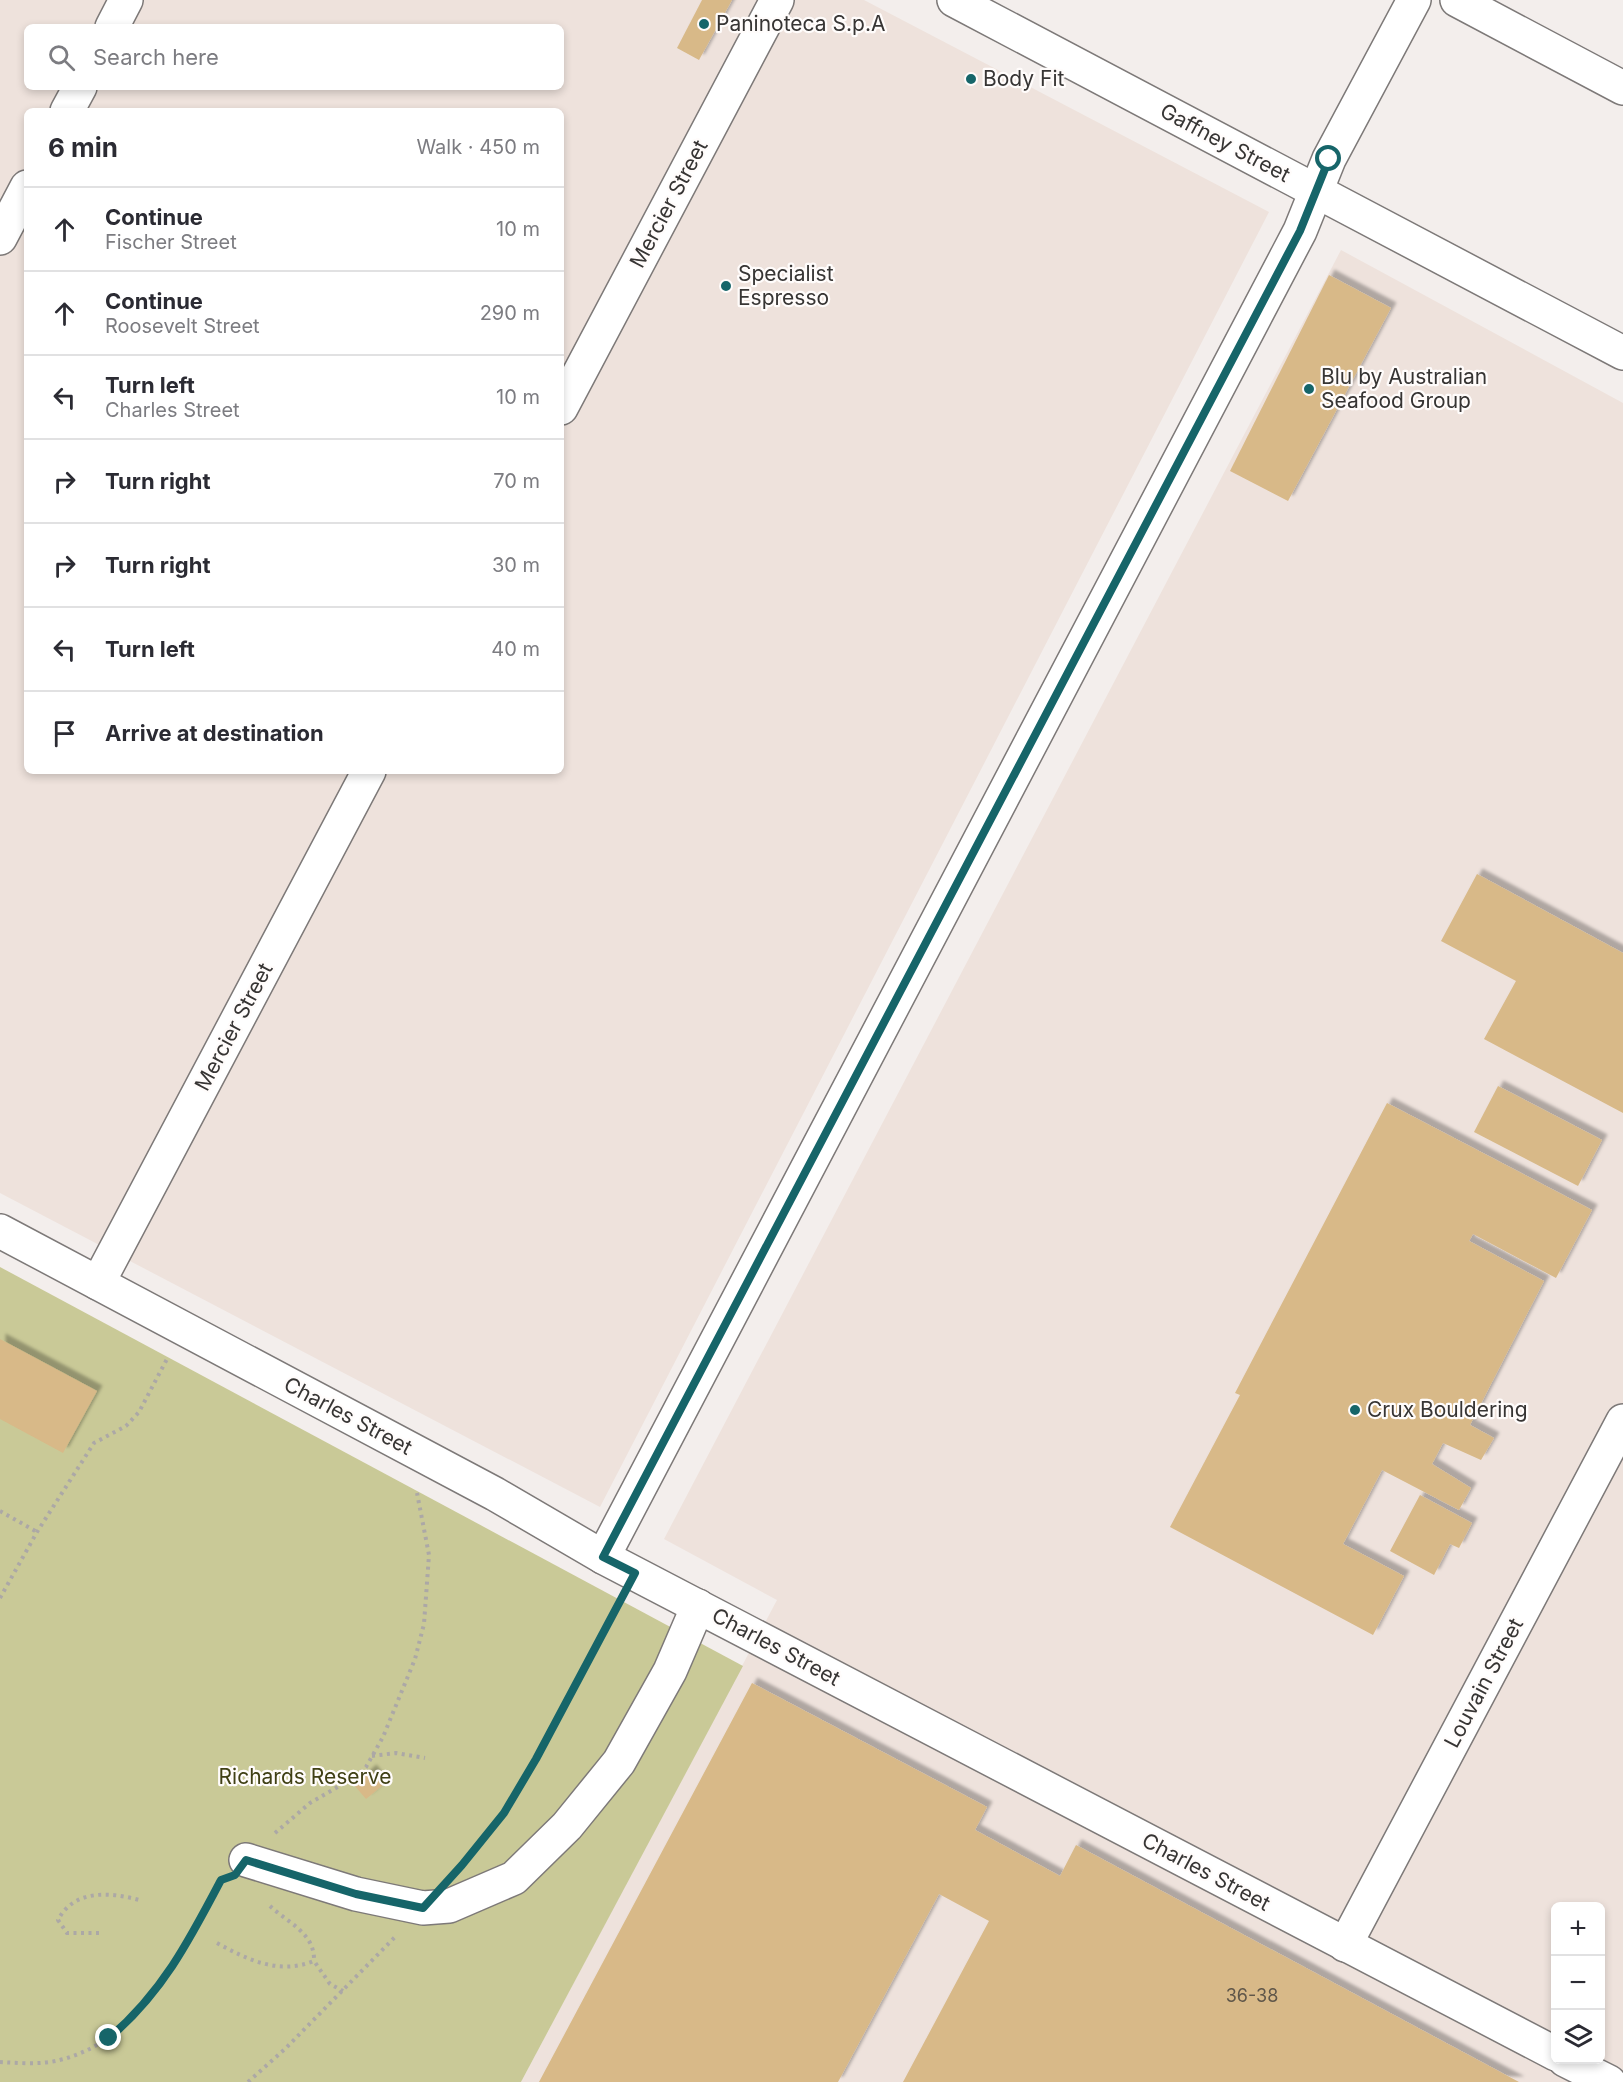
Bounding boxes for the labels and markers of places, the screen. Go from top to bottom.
place label: Paninoteca S.p.A [716,11,885,36]
marker: Paninoteca S.p.A [697,17,711,31]
place label: Body Fit [983,66,1064,91]
marker: Body Fit [964,72,978,86]
place label: Specialist Espresso [738,261,834,310]
marker: Specialist Espresso [719,279,733,293]
place label: Blu by Australian Seafood Group [1321,364,1487,413]
marker: Blu by Australian Seafood Group [1302,382,1316,396]
place label: Crux Bouldering [1367,1397,1528,1422]
marker: Crux Bouldering [1348,1403,1362,1417]

